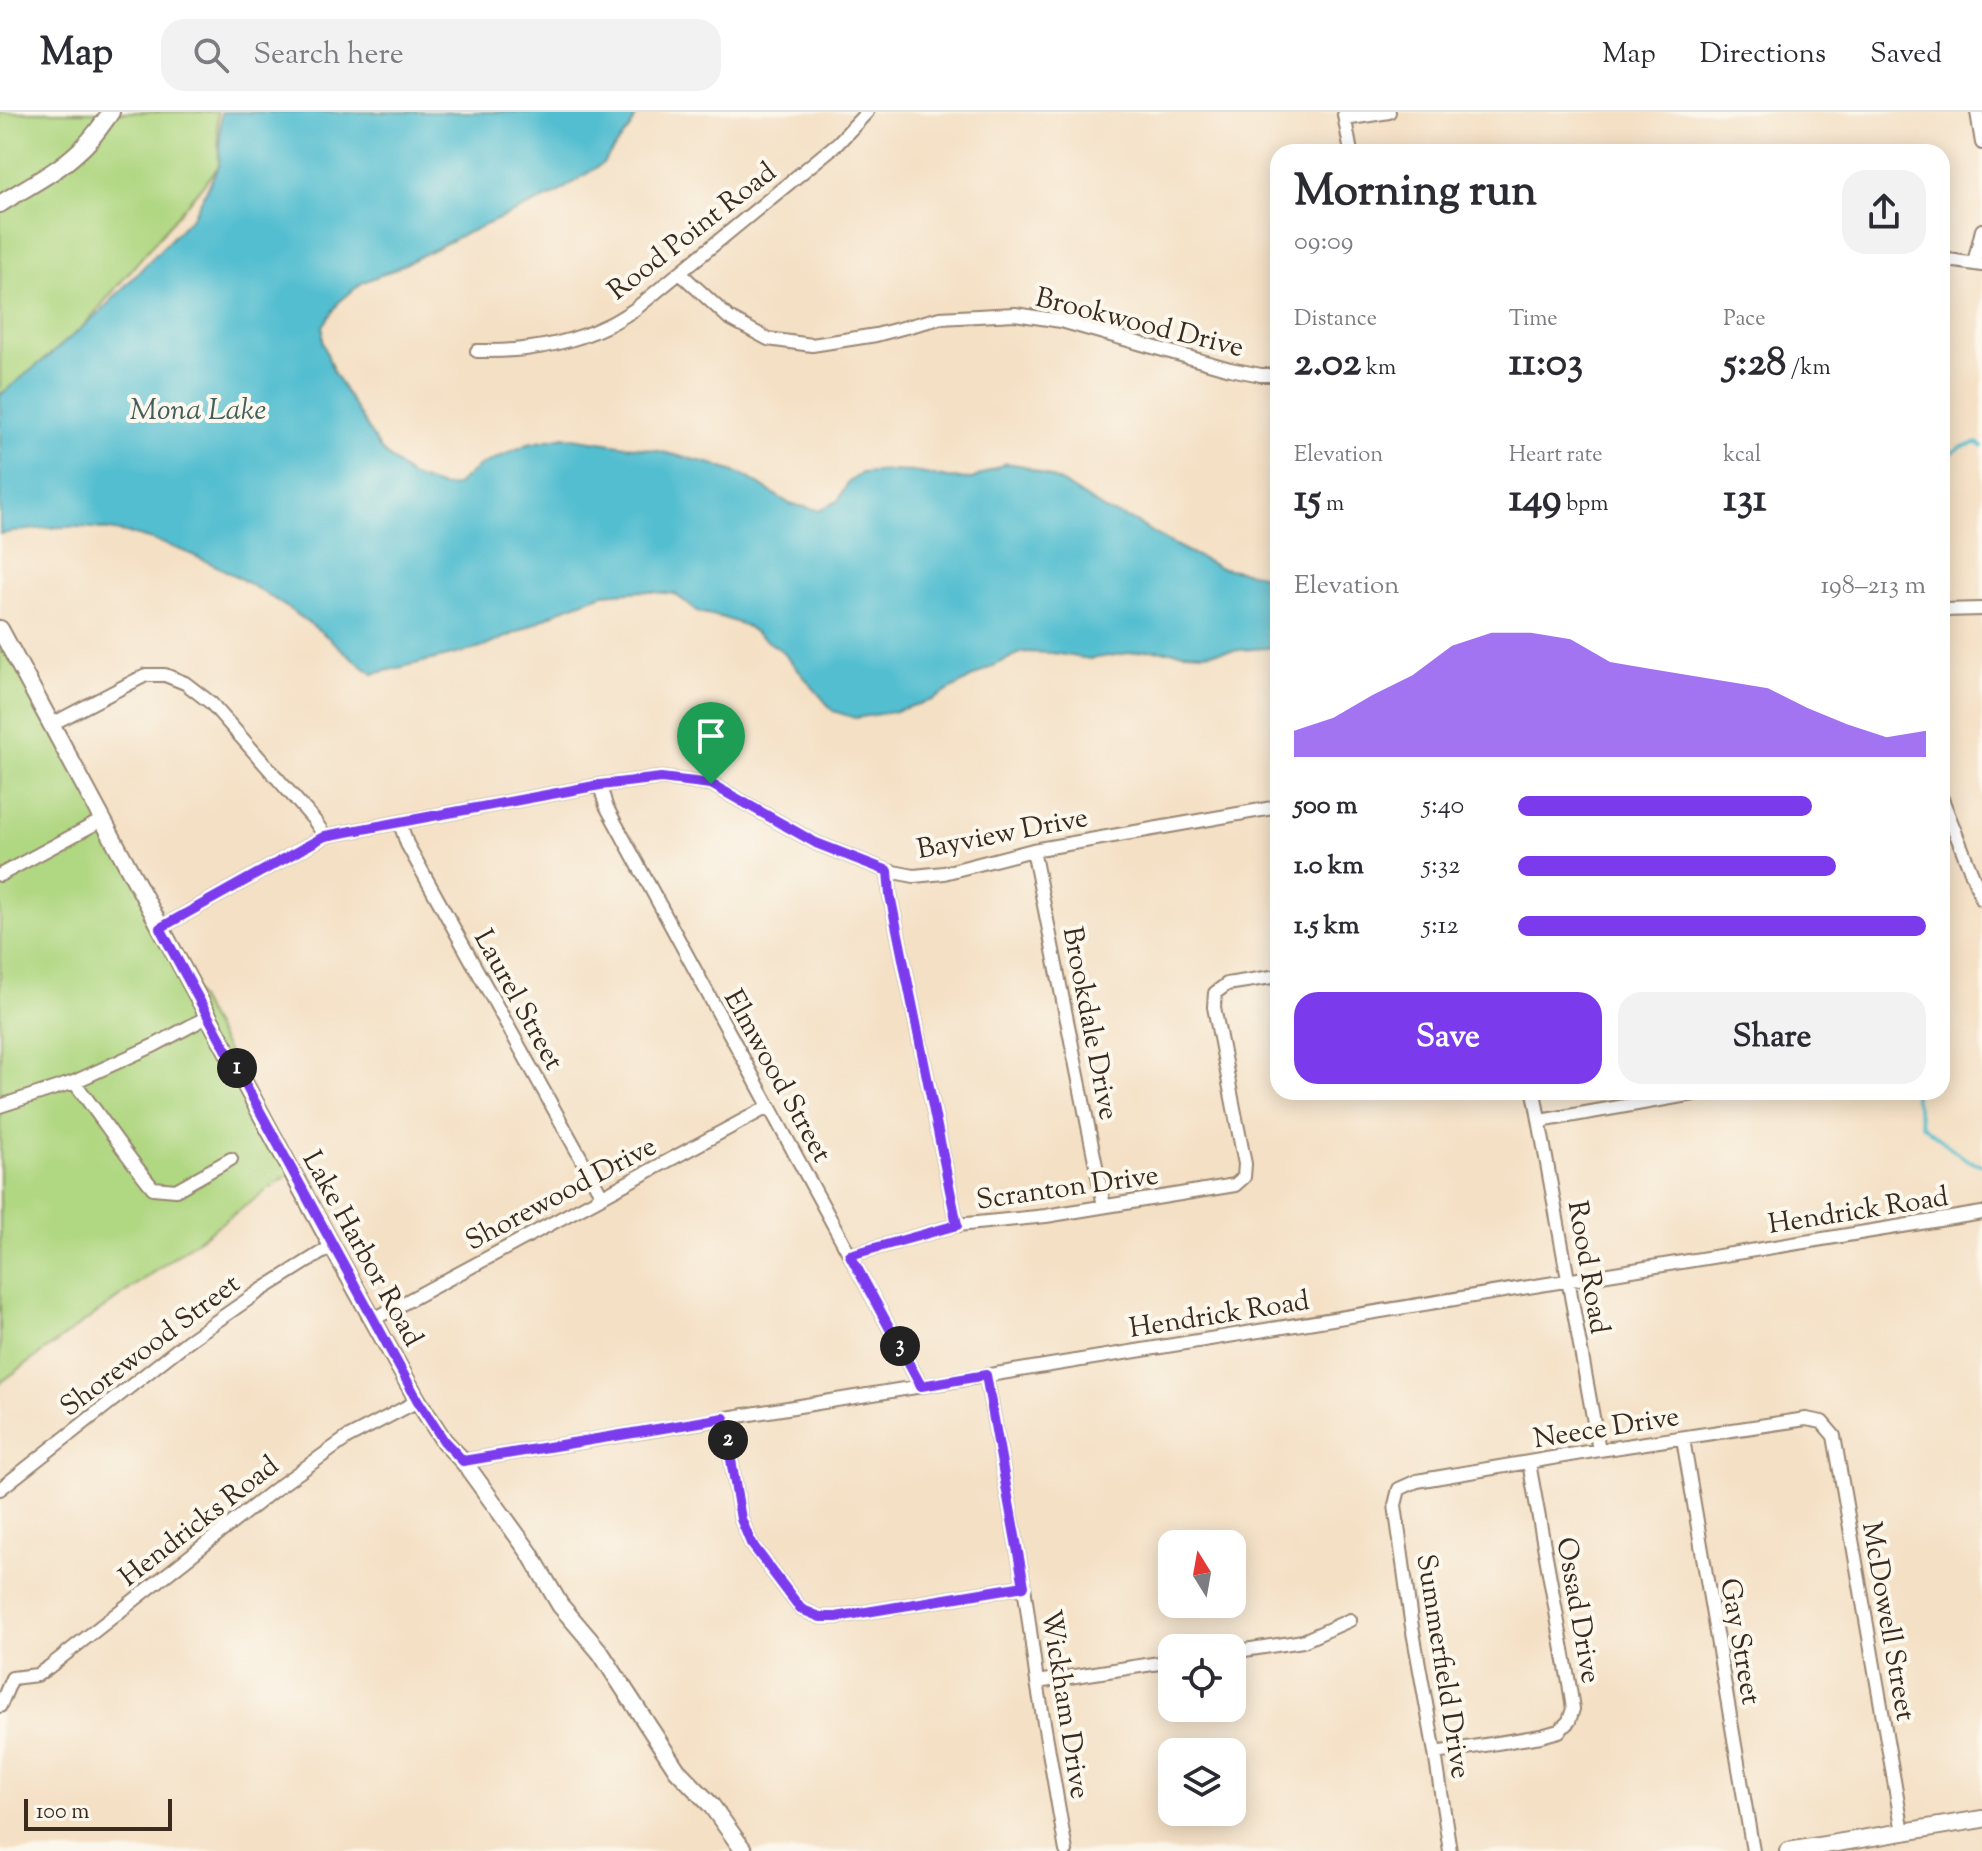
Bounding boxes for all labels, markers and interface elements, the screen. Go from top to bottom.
search box [161,19,721,91]
text: Map [40,28,113,82]
icon: search [189,33,233,77]
text: Search here [253,34,404,77]
text: Map [1602,35,1656,75]
text: Directions [1700,35,1826,75]
text: Saved [1870,35,1942,75]
street label: Rood Point Road [600,154,786,311]
text: Morning run [1294,162,1537,225]
button: share [1842,170,1926,254]
text: 09:09 [1294,224,1353,261]
street label: Brookwood Drive [1031,279,1248,369]
text: Distance [1294,304,1377,336]
text: Time [1509,304,1558,336]
text: Pace [1723,304,1765,336]
text: 2.02 [1294,336,1361,393]
text: 11:03 [1509,336,1583,393]
text: 5:28 [1723,336,1786,393]
text: km [1361,353,1396,385]
text: /km [1786,353,1831,385]
water label: Mona Lake [130,390,266,433]
text: Elevation [1294,440,1383,472]
text: Heart rate [1509,440,1603,472]
text: kcal [1723,440,1761,472]
text: 15 [1294,472,1321,529]
text: 149 [1509,472,1562,529]
text: 131 [1723,472,1767,529]
text: m [1321,489,1344,521]
text: bpm [1562,489,1608,521]
text: Elevation [1294,568,1399,605]
text: 198–213 m [1820,568,1926,605]
pin [677,702,745,784]
icon: arrive [689,714,733,758]
text: 500 m [1294,788,1357,825]
text: 5:40 [1422,788,1464,825]
street label: Bayview Drive [914,799,1092,871]
text: 1.0 km [1294,848,1364,885]
text: 5:32 [1422,848,1460,885]
text: 1.5 km [1294,908,1360,945]
text: 5:12 [1422,908,1459,945]
street label: Laurel Street [462,923,573,1078]
street label: Brookdale Drive [1051,924,1127,1124]
street label: Elmwood Street [712,983,841,1170]
button: Save [1294,992,1602,1084]
button: Share [1618,992,1926,1084]
pin: 1 [217,1048,257,1088]
text: 1 [233,1052,241,1084]
street label: Shorewood Drive [459,1127,664,1262]
street label: Lake Harbor Road [291,1144,432,1355]
street label: Scranton Drive [974,1156,1161,1222]
street label: Hendrick Road [1765,1178,1952,1246]
street label: Rood Road [1556,1198,1618,1337]
street label: Shorewood Street [52,1265,249,1427]
street label: Hendrick Road [1126,1282,1313,1350]
pin: 3 [880,1326,920,1366]
text: 3 [896,1330,904,1362]
street label: Neece Drive [1531,1398,1682,1460]
pin: 2 [708,1420,748,1460]
text: 2 [723,1424,733,1456]
street label: Hendricks Road [111,1447,288,1598]
street label: McDowell Street [1850,1519,1924,1725]
north arrow [1158,1530,1246,1618]
map controls [1158,1530,1246,1826]
street label: Ossad Drive [1545,1534,1610,1687]
street label: Summerfield Drive [1405,1551,1480,1782]
street label: Gay Street [1708,1575,1770,1708]
street label: Wickham Drive [1029,1607,1099,1802]
button: locate [1158,1634,1246,1722]
button: layers [1158,1738,1246,1826]
scale bar [24,1795,172,1831]
text: 100 m [36,1797,89,1829]

